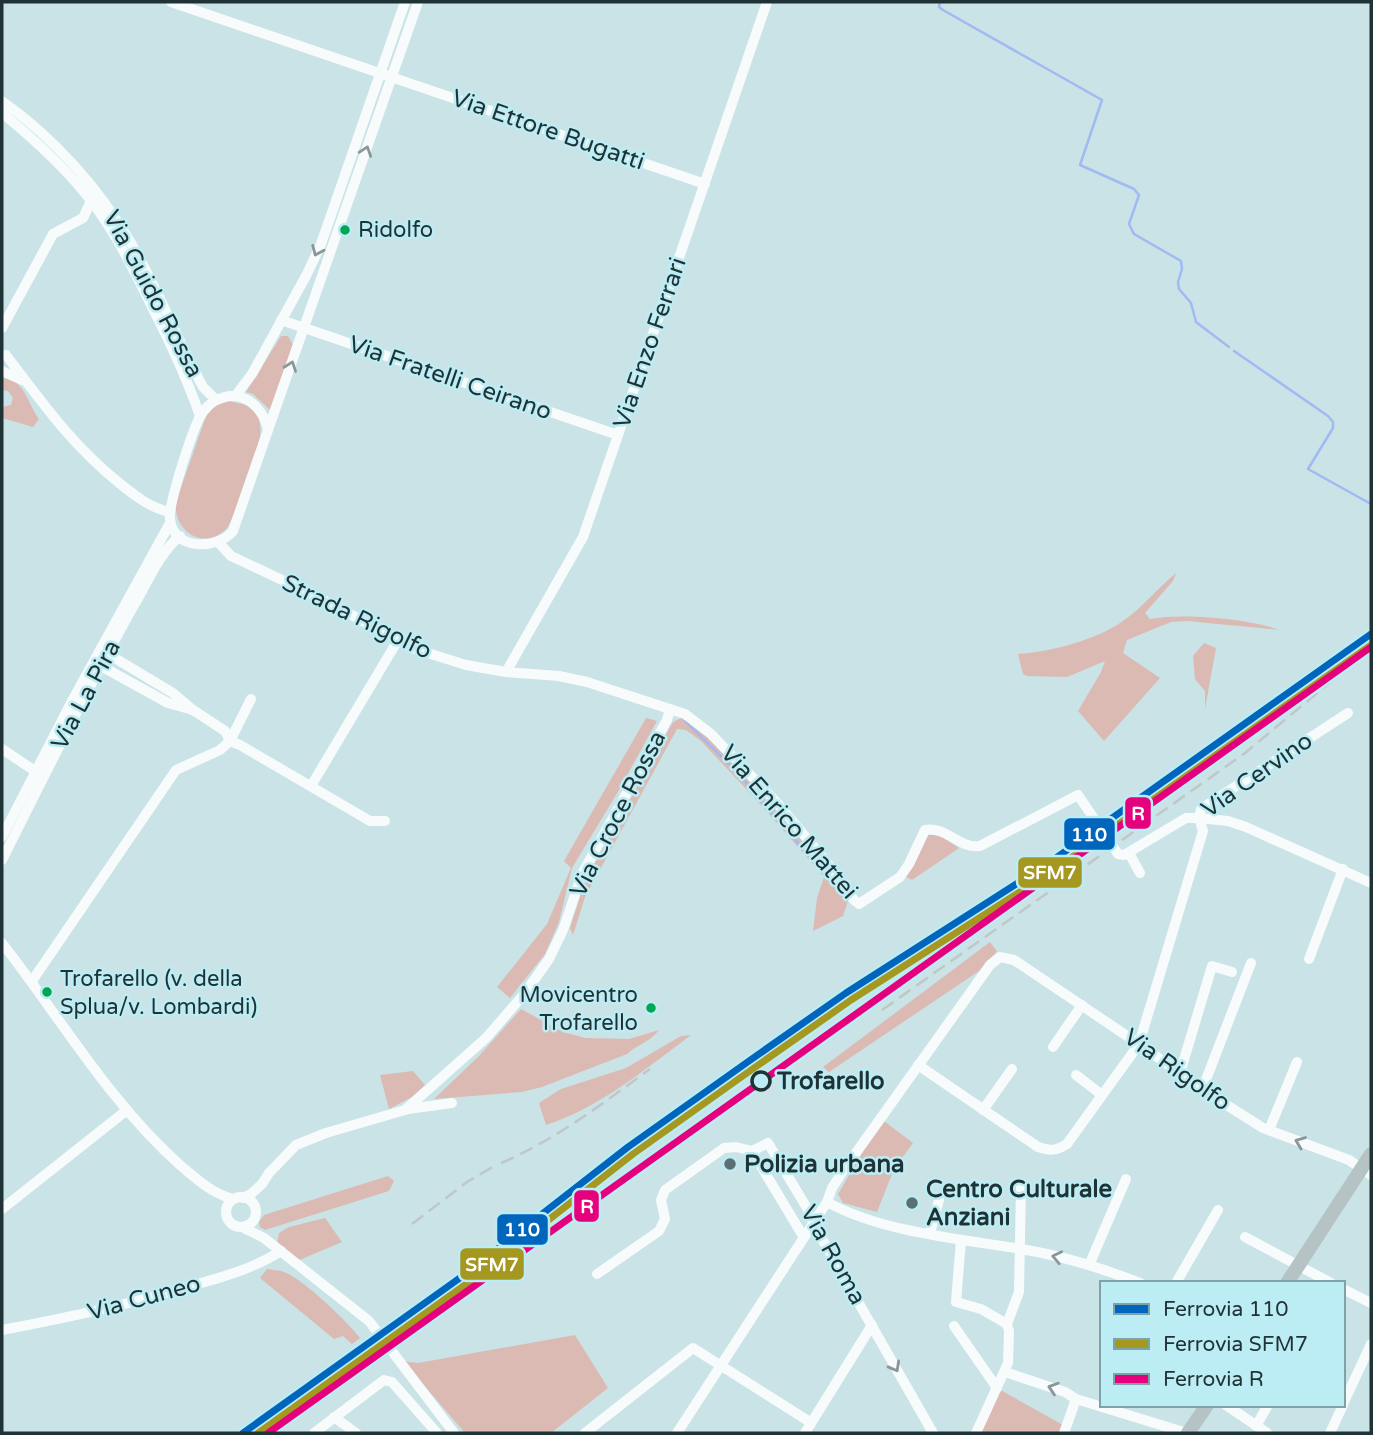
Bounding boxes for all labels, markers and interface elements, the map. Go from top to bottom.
street label: Via Ettore Bugatti [448,83,648,177]
one-way arrow [358,146,372,158]
street label: Via Guido Rossa [97,205,209,383]
place label: Ridolfo [358,217,433,243]
marker: Ridolfo [338,223,352,237]
one-way arrow [311,244,325,256]
street label: Via Enzo Ferrari [607,254,693,432]
street label: Via Fratelli Ceirano [345,330,555,426]
one-way arrow [283,360,297,372]
street label: Strada Rigolfo [277,568,437,666]
street label: Via La Pira [45,635,127,755]
street label: Via Croce Rossa [564,726,672,902]
street label: Via Cervino [1196,726,1318,824]
street label: Via Enrico Mattei [714,739,864,905]
line badge: R [1124,796,1152,830]
text: R [1131,803,1145,825]
line badge: 110 [1063,817,1116,851]
text: 110 [1071,824,1107,846]
line badge: SFM7 [1017,856,1083,889]
text: SFM7 [1023,862,1077,884]
place label: Trofarello (v. della Splua/v. Lombardi) [60,966,257,1020]
place label: Movicentro Trofarello [520,982,638,1036]
marker: Trofarello (v. della Splua/v. Lombardi) [40,985,54,999]
marker: Movicentro Trofarello [644,1001,658,1015]
street label: Via Rigolfo [1118,1023,1236,1117]
place label: Trofarello [776,1067,885,1096]
marker: Trofarello [751,1071,771,1091]
one-way arrow [1294,1136,1306,1150]
place label: Polizia urbana [744,1150,905,1179]
marker: Polizia urbana [722,1156,738,1172]
place label: Centro Culturale Anziani [926,1175,1112,1232]
line badge: R [573,1189,600,1223]
marker: Centro Culturale Anziani [904,1195,920,1211]
text: R [580,1196,594,1218]
street label: Via Roma [794,1200,872,1310]
line badge: 110 [496,1213,549,1246]
text: 110 [504,1219,540,1241]
line badge: SFM7 [459,1247,525,1281]
one-way arrow [1051,1250,1063,1265]
text: SFM7 [465,1254,519,1276]
street label: Via Cuneo [84,1269,204,1327]
legend [1100,1281,1345,1407]
text: Ferrovia 110 [1163,1297,1288,1322]
text: Ferrovia SFM7 [1163,1332,1308,1357]
one-way arrow [887,1360,900,1372]
text: Ferrovia R [1163,1367,1264,1392]
one-way arrow [1048,1382,1060,1396]

